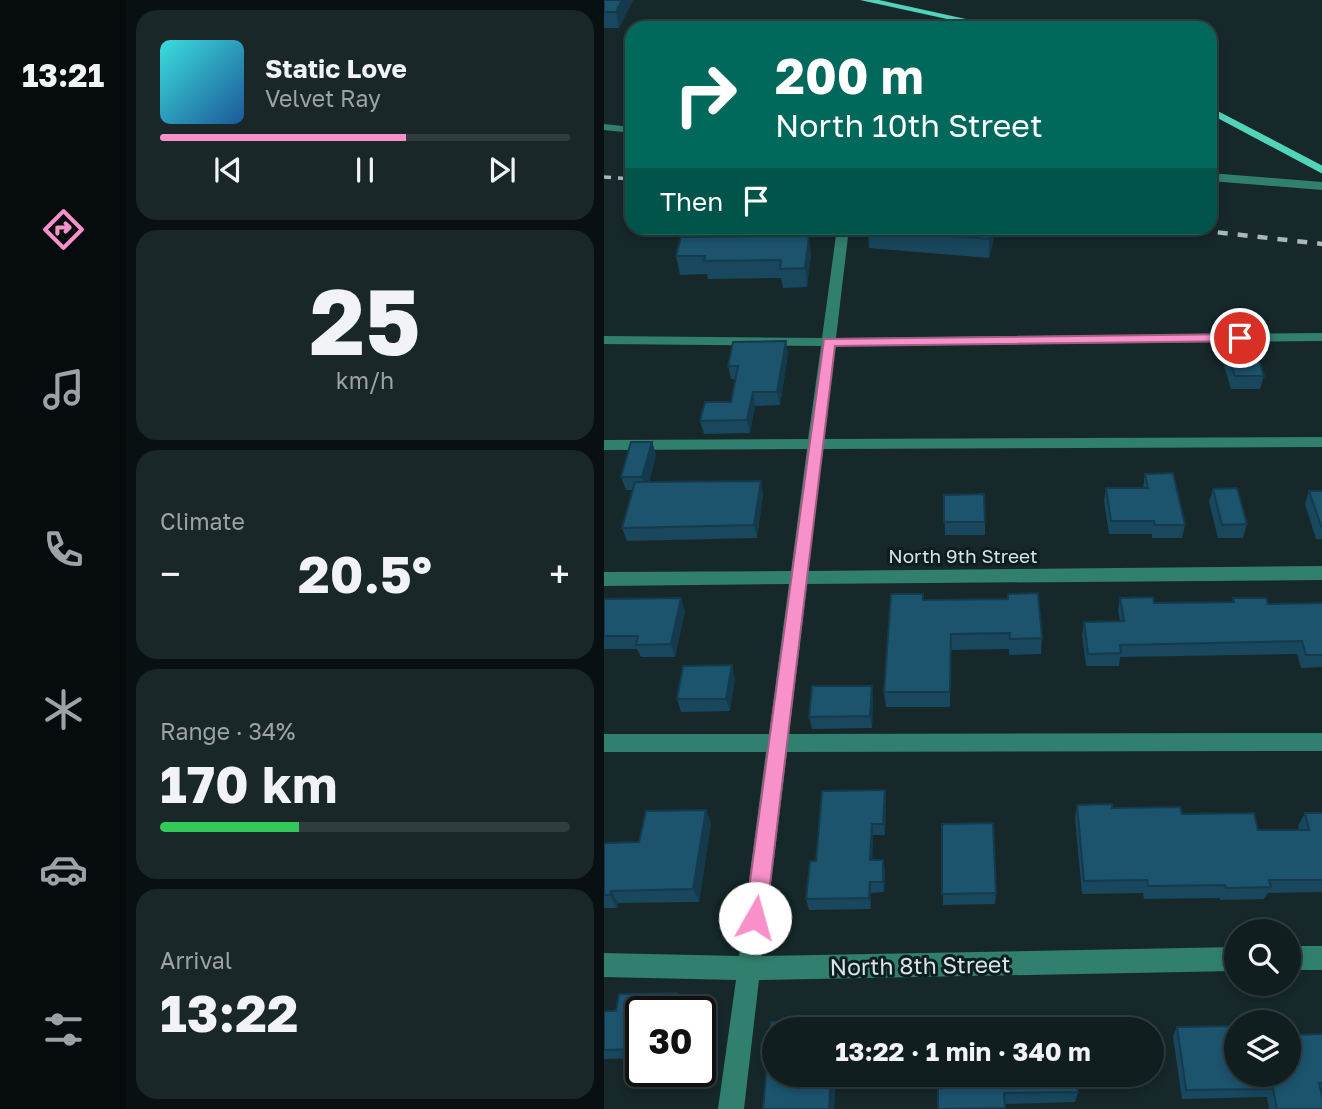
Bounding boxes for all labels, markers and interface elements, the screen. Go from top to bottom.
text: 200 m [775,46,924,105]
icon: right [660,49,751,140]
text: Static Love [265,53,407,84]
text: 13:21 [22,56,104,94]
text: Velvet Ray [265,84,381,112]
text: North 10th Street [775,106,1043,144]
icon: previous [209,151,247,189]
icon: pause [346,151,384,189]
icon: next [483,151,521,189]
icon: arrive [737,182,775,220]
text: Then [660,186,723,217]
icon: directions [39,205,88,254]
text: 25 [309,266,421,375]
pin [1210,308,1270,368]
icon: arrive [1221,319,1259,357]
icon: music [39,365,88,414]
text: km/h [336,366,394,394]
text: Climate [160,507,245,535]
icon: phone [39,525,88,574]
text: 20.5° [298,542,432,604]
street label: North 9th Street [888,544,1038,567]
text: − [160,551,181,596]
text: + [549,551,570,596]
icon: climate [39,685,88,734]
text: Range · 34% [160,717,295,745]
text: 170 km [160,752,338,814]
icon: car [39,845,88,894]
position arrow [718,881,792,955]
map controls [1224,919,1301,1087]
button: search [1224,919,1301,996]
text: Arrival [160,946,232,974]
street label: North 8th Street [829,949,1011,981]
text: 13:22 [160,981,299,1043]
speed limit sign: 30 [625,996,716,1087]
icon: filters [39,1005,88,1054]
button: layers [1224,1010,1301,1087]
text: 13:22 · 1 min · 340 m [835,1036,1091,1067]

